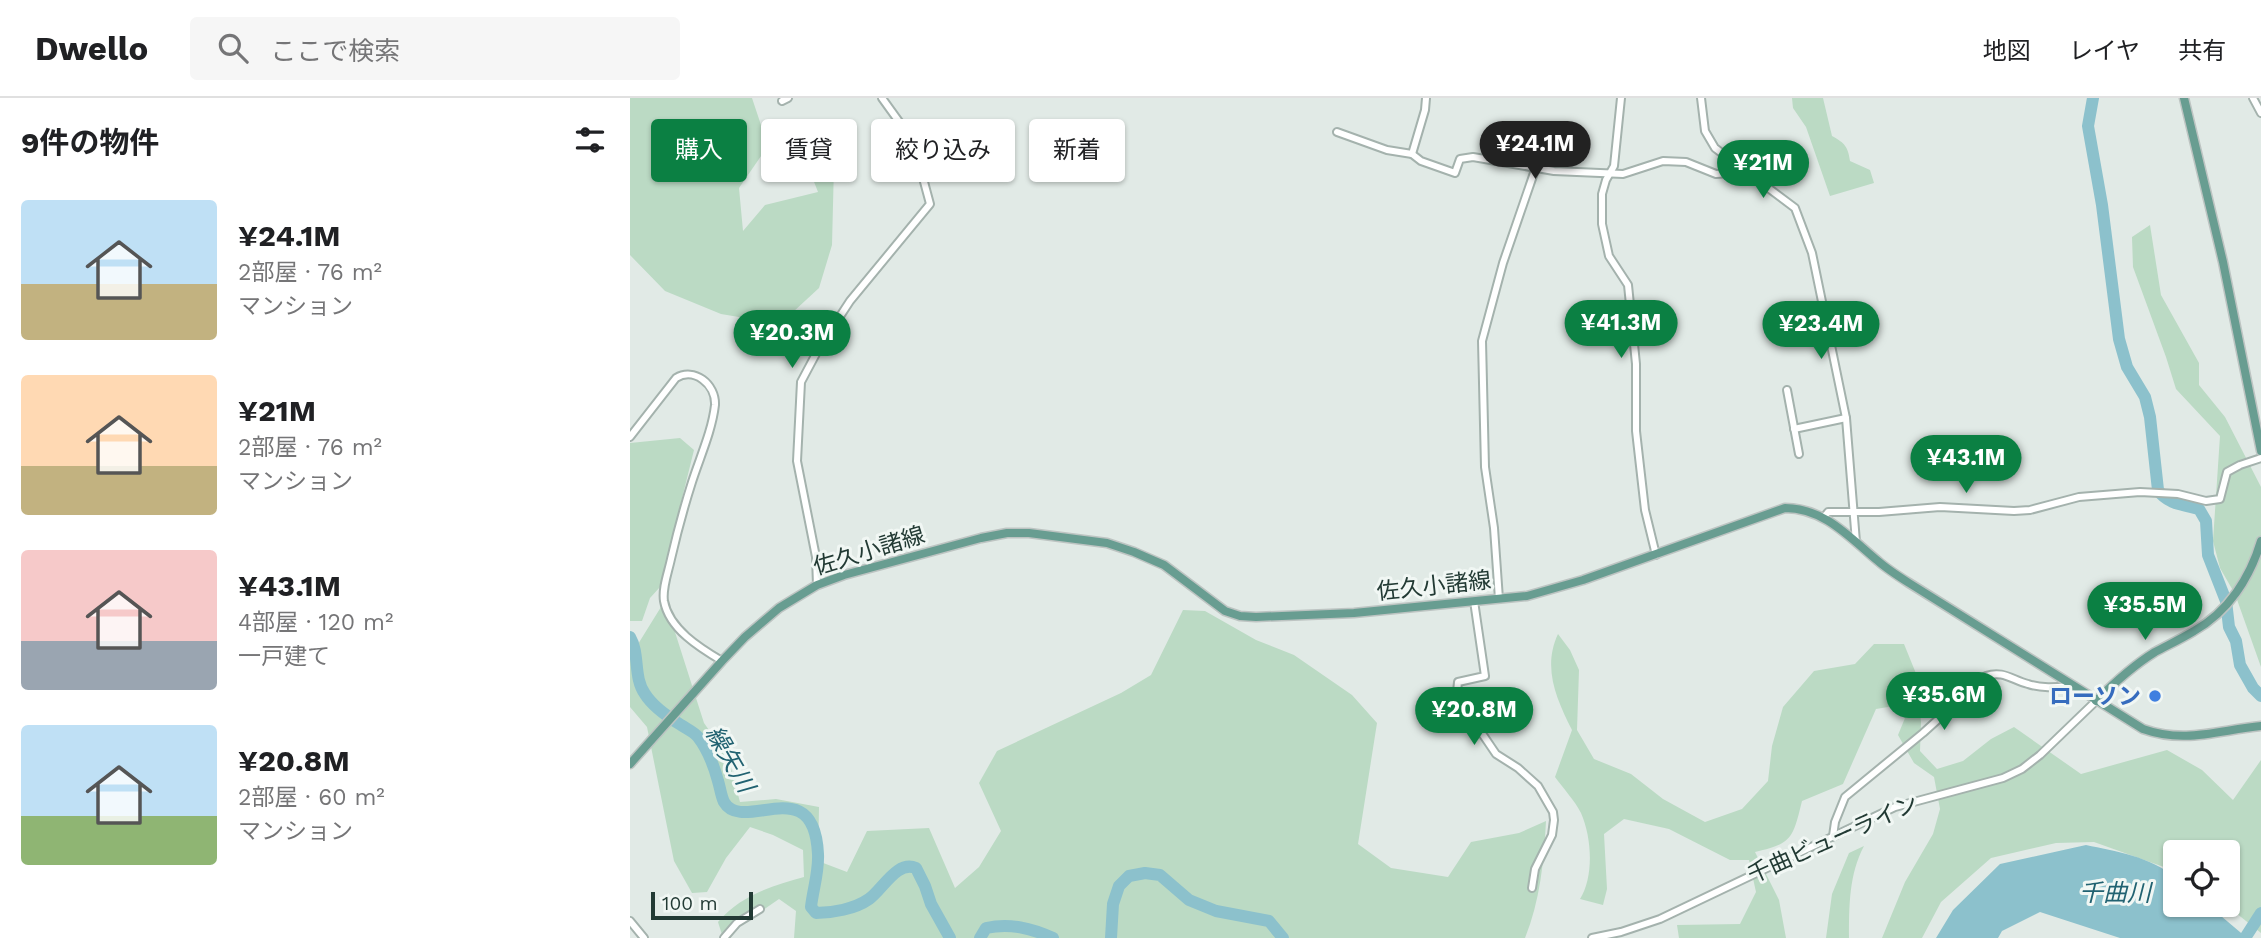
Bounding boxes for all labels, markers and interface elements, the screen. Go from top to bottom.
search box [190,17,680,80]
text: Dwello [35,29,148,68]
icon: search [214,29,252,67]
text: ここで検索 [270,36,400,66]
text: 地図 [1983,37,2031,65]
text: レイヤ [2069,37,2140,65]
text: 共有 [2178,37,2226,65]
chip: 購入 [651,119,747,182]
chip: 賃貸 [761,119,857,182]
chip: 絞り込み [871,119,1015,182]
chip: 新着 [1029,119,1125,182]
icon: filters [571,121,609,159]
pin: ¥24.1M [1478,122,1592,181]
text: 9件の物件 [21,125,159,160]
text: ¥24.1M [1496,130,1574,157]
pin: ¥21M [1722,140,1804,200]
text: ¥21M [1733,149,1793,176]
text: ¥24.1M [238,218,341,253]
icon: home [77,228,161,312]
text: 2部屋 · 76 m² [238,259,382,286]
text: マンション [238,293,353,320]
pin: ¥41.3M [1564,300,1678,360]
pin: ¥23.4M [1764,302,1878,361]
text: ¥41.3M [1581,309,1661,336]
pin: ¥20.3M [735,310,849,370]
text: ¥23.4M [1778,310,1864,337]
text: ¥20.3M [750,319,834,346]
text: ¥21M [238,393,316,428]
icon: home [77,403,161,487]
text: 2部屋 · 76 m² [238,434,382,461]
pin: ¥43.1M [1909,436,2023,495]
text: ¥43.1M [1926,444,2006,471]
text: マンション [238,468,353,495]
street label: 佐久小諸線 [810,521,928,581]
street label: 佐久小諸線 [1375,567,1493,605]
text: ¥43.1M [238,568,341,603]
icon: home [77,578,161,662]
pin: ¥35.5M [2088,582,2202,642]
text: ¥35.5M [2103,591,2187,618]
text: 4部屋 · 120 m² [238,609,393,636]
text: 一戸建て [238,643,330,670]
pin: ¥35.6M [1887,672,2001,732]
text: ¥35.6M [1902,681,1986,708]
place label: ローソン [2049,683,2141,710]
pin: ¥20.8M [1417,688,1531,747]
marker: ローソン [2147,688,2163,704]
text: ¥20.8M [1431,696,1517,723]
water label: 繰矢川 [700,721,762,800]
text: ¥20.8M [238,743,350,778]
icon: home [77,753,161,837]
text: 2部屋 · 60 m² [238,784,385,811]
street label: 千曲ビューライン [1743,789,1923,889]
text: マンション [238,818,353,845]
map controls [2163,840,2240,917]
button: locate [2163,840,2240,917]
water label: 千曲川 [2079,879,2154,907]
scale bar [651,889,752,921]
text: 100 m [662,892,718,915]

